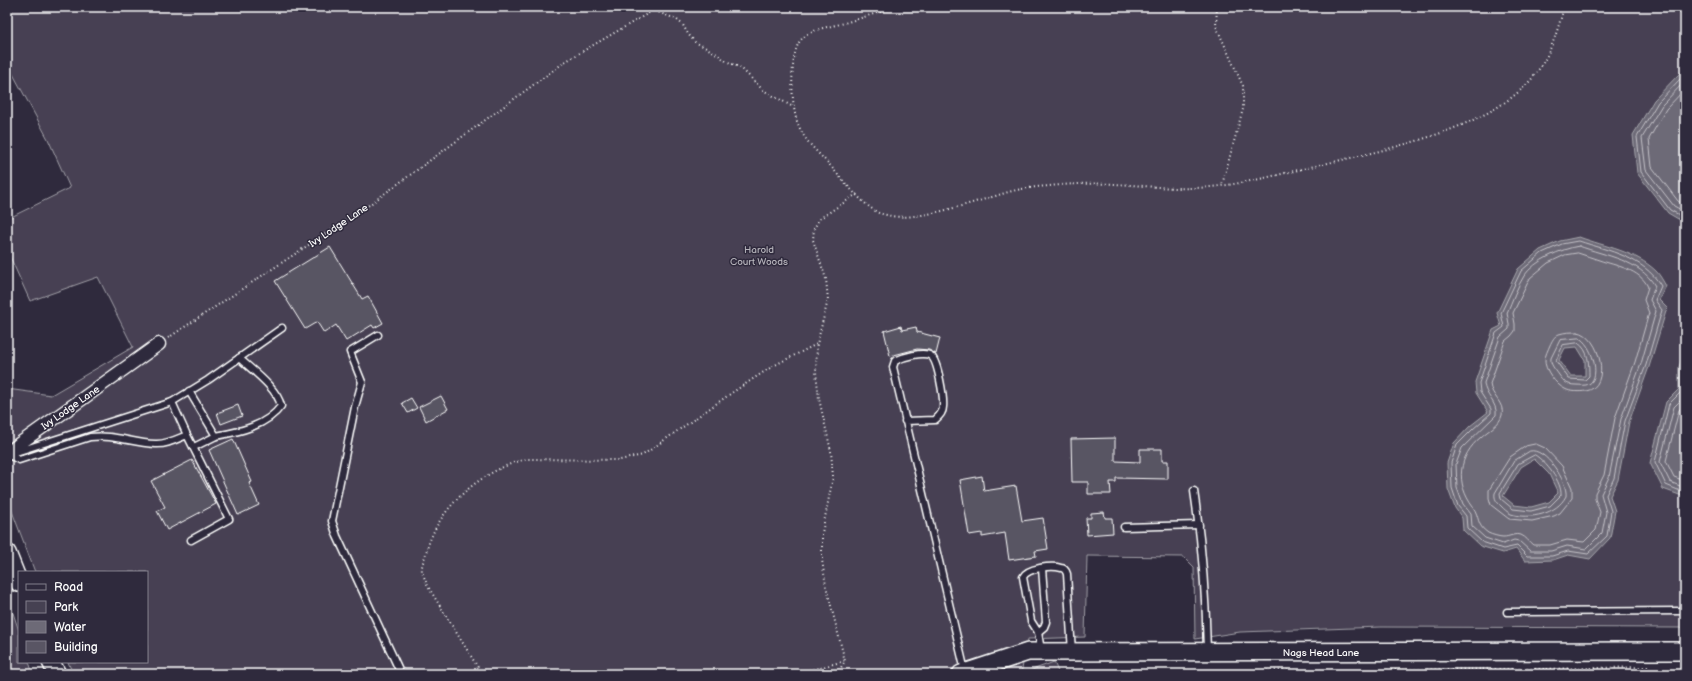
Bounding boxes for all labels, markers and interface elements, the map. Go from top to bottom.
street label: Ivy Lodge Lane [307,202,370,250]
park label: Harold Court Woods [730,244,788,268]
street label: Ivy Lodge Lane [39,383,102,432]
legend [18,571,148,663]
text: Road [54,580,83,595]
text: Park [54,600,78,615]
text: Water [54,620,86,635]
text: Building [54,640,98,655]
street label: Nags Head Lane [1283,647,1359,659]

